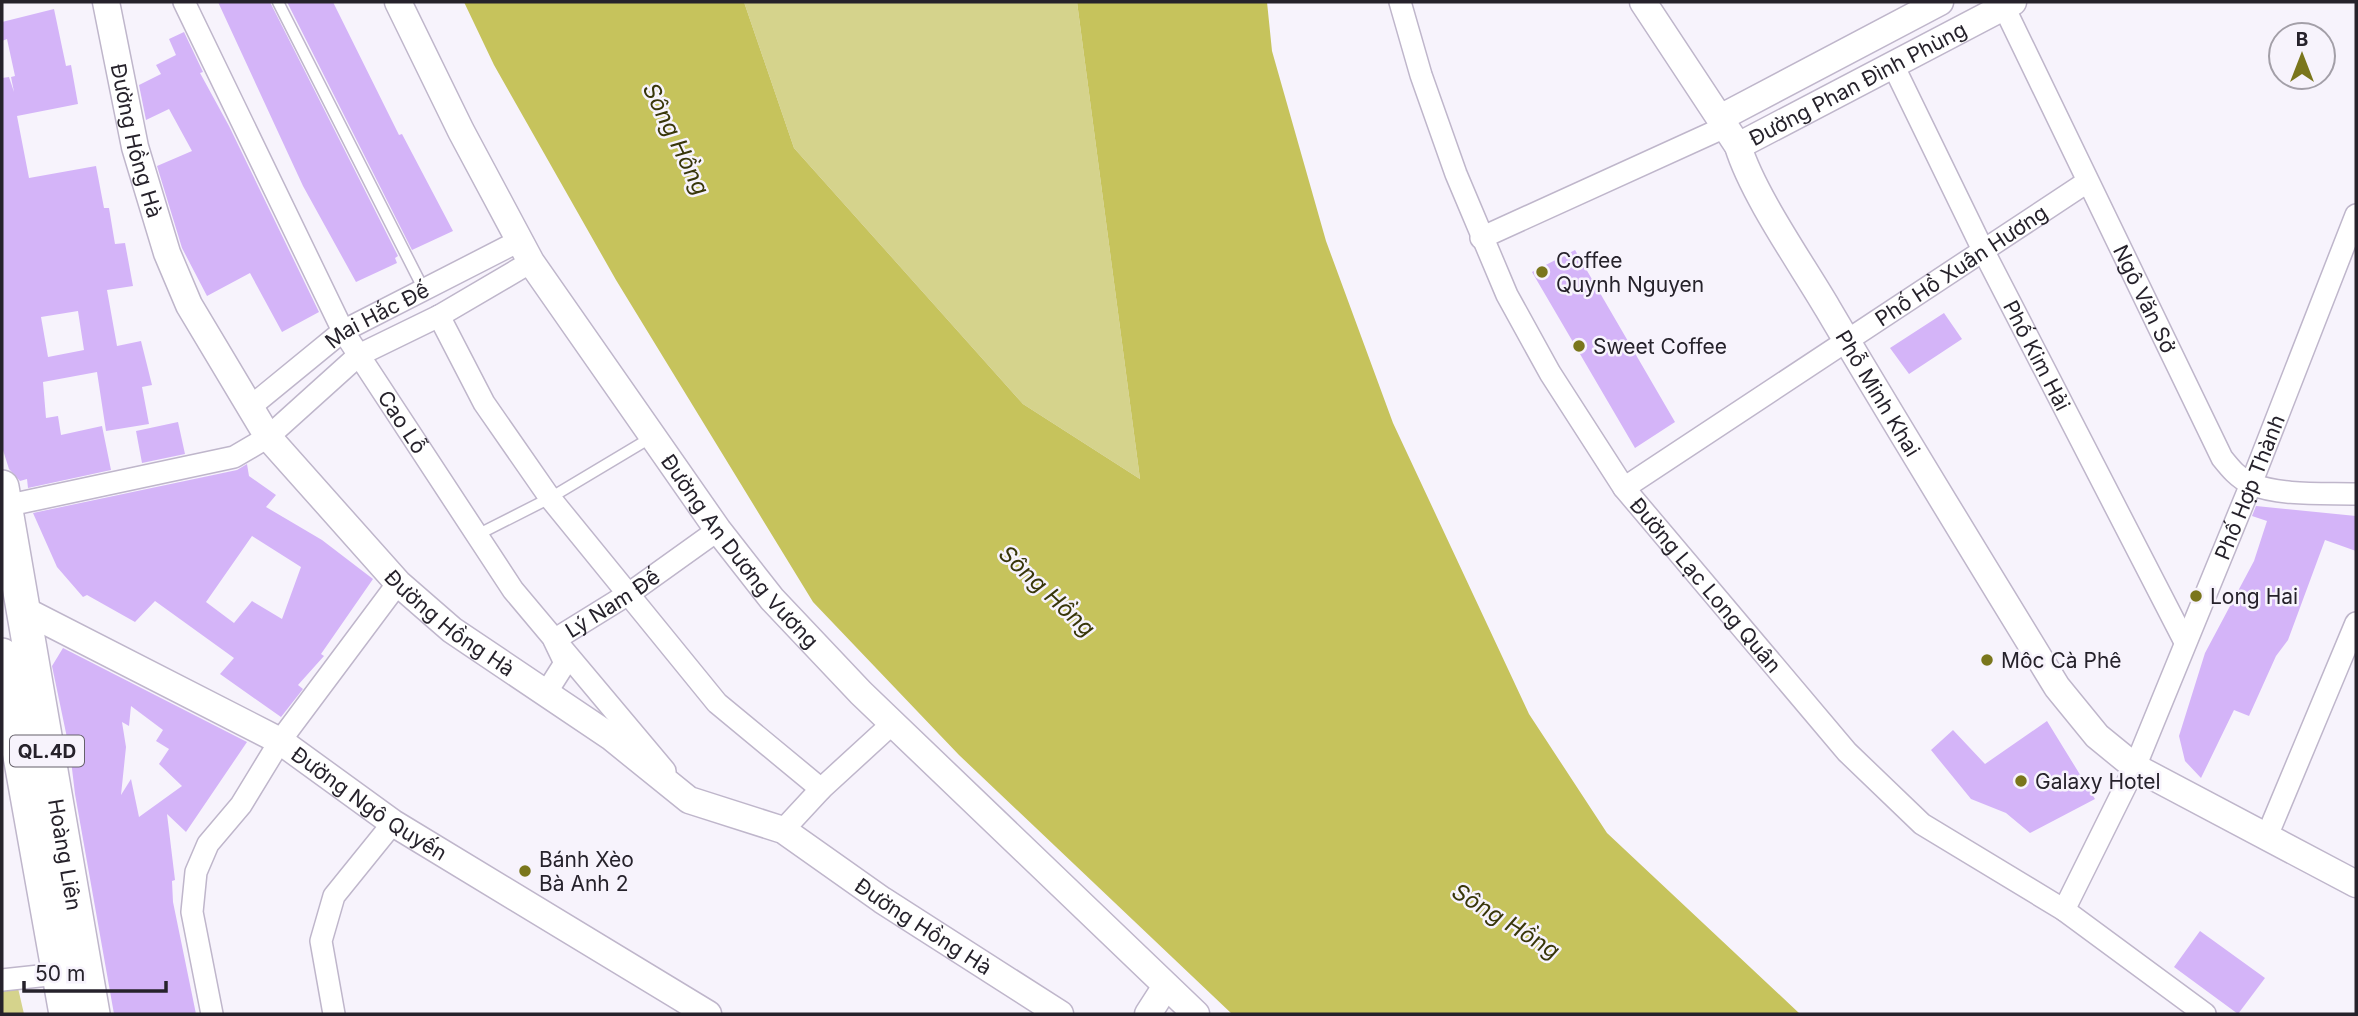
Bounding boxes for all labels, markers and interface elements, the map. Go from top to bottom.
street label: Đường Phan Đình Phùng [1745,16,1970,151]
north arrow [2267,21,2337,91]
text: B [2296,28,2308,51]
street label: Đường Hồng Hà [106,61,168,221]
water label: Sông Hồng [637,78,715,200]
street label: Phố Hồ Xuân Hương [1870,199,2052,331]
street label: Ngô Văn Sở [2108,241,2182,357]
place label: Coffee Quynh Nguyen [1556,248,1704,297]
marker: Coffee Quynh Nguyen [1534,264,1550,280]
street label: Mai Hắc Đế [320,277,433,353]
street label: Phố Kim Hải [1998,296,2076,415]
street label: Phỗ Minh Khai [1831,326,1926,461]
place label: Sweet Coffee [1593,334,1727,359]
marker: Sweet Coffee [1571,338,1587,354]
street label: Cao Lỗ [373,386,432,458]
street label: Phố Hợp Thành [2209,411,2289,563]
street label: Đường An Dương Vương [656,449,824,653]
street label: Đường Lạc Long Quân [1625,492,1787,677]
water label: Sông Hồng [993,539,1101,643]
street label: Lý Nam Đế [560,563,664,643]
street label: Đường Hồng Hà [380,565,520,681]
place label: Long Hai [2210,584,2298,609]
marker: Long Hai [2188,588,2204,604]
place label: Môc Cà Phê [2001,648,2122,673]
marker: Môc Cà Phê [1979,652,1995,668]
road number: QL.4D [10,736,84,766]
street label: Đường Ngô Quyến [287,741,452,865]
place label: Galaxy Hotel [2035,769,2161,794]
marker: Galaxy Hotel [2013,773,2029,789]
street label: Hoàng Liên [44,797,87,912]
place label: Bánh Xèo Bà Anh 2 [539,847,634,896]
marker: Bánh Xèo Bà Anh 2 [517,863,533,879]
street label: Đường Hồng Hà [850,873,997,980]
water label: Sông Hồng [1447,877,1565,965]
scale bar [24,950,166,994]
text: 50 m [35,961,85,986]

